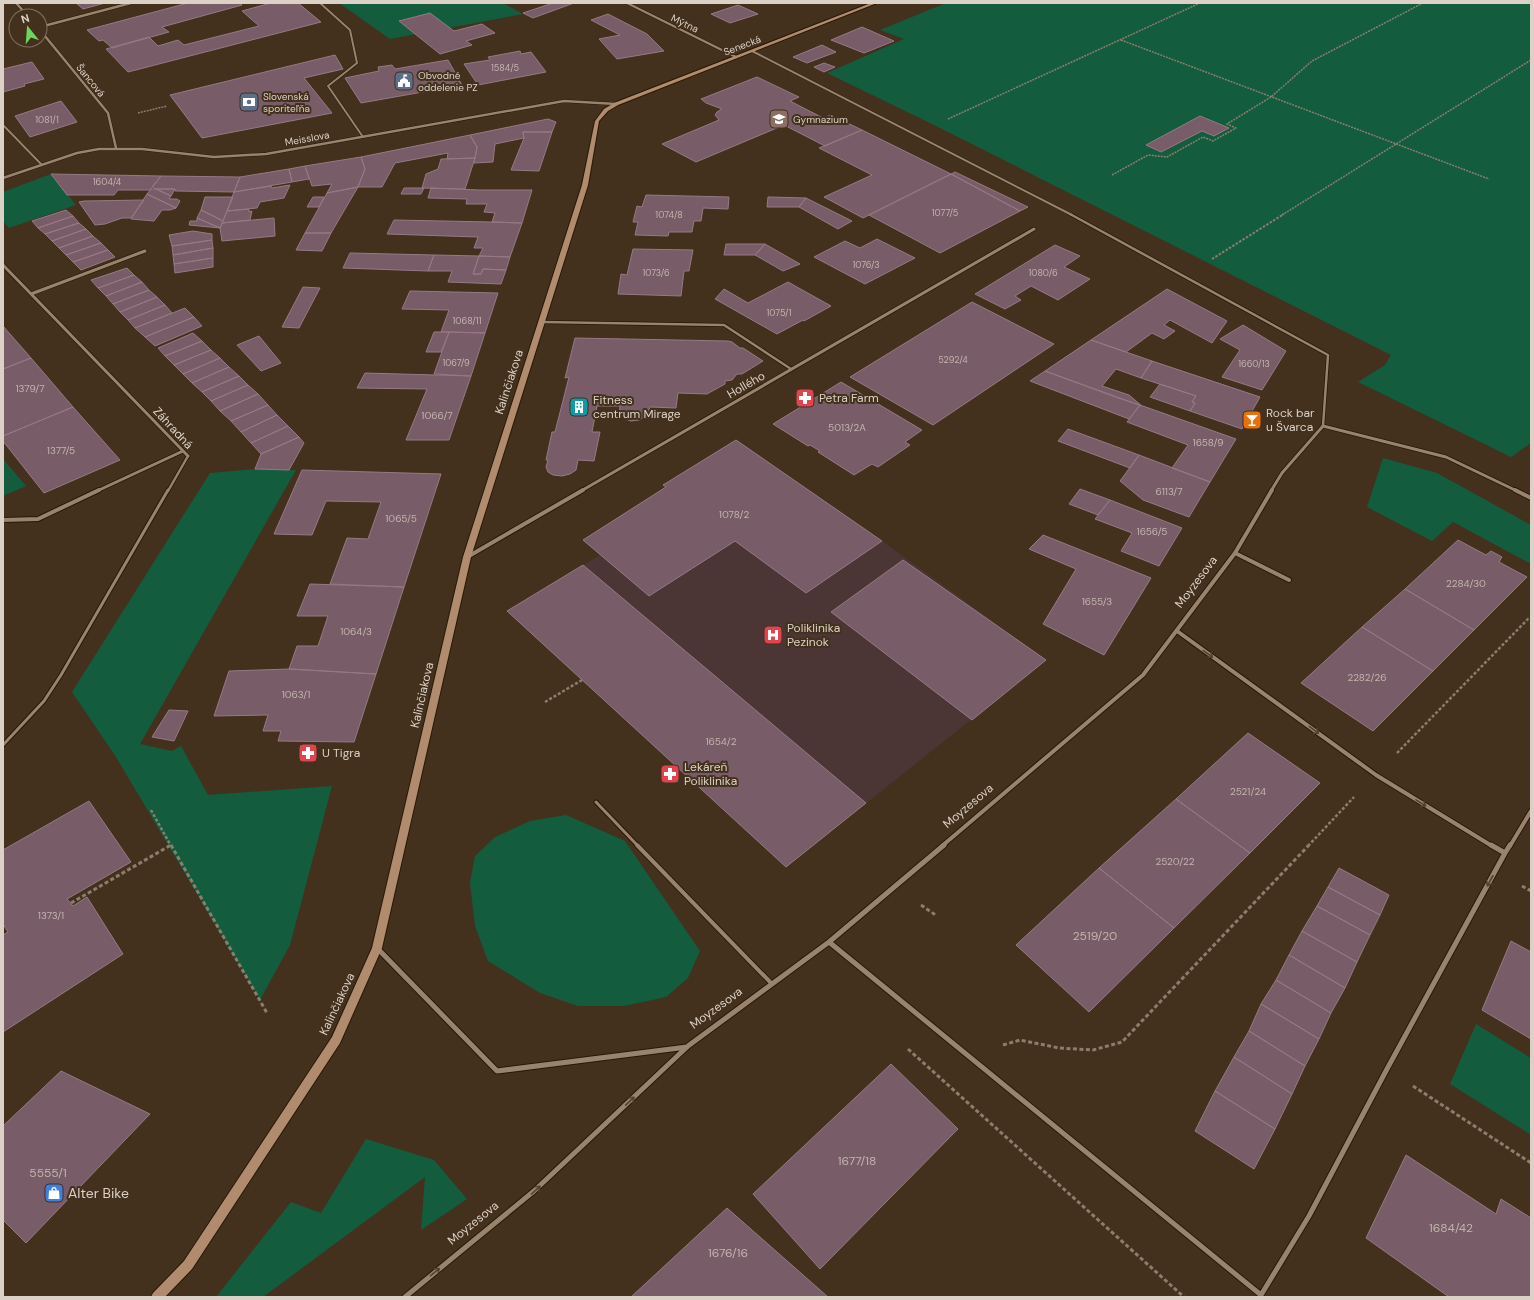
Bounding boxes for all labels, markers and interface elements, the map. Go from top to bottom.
north arrow [8,8,48,48]
text: N [19,11,31,26]
street label: Mýtna [669,11,701,36]
street label: Senecká [722,32,763,59]
street label: Šancová [73,61,108,99]
house number: 1584/5 [491,62,519,74]
place label: Obvodné oddelenie PZ [418,69,478,94]
public building icon: Obvodné oddelenie PZ [393,70,415,92]
place label: Slovenská sporiteľňa [263,90,310,115]
bank icon: Slovenská sporiteľňa [238,91,260,113]
school or university icon: Gymnazium [768,108,790,130]
place label: Gymnazium [793,113,848,126]
house number: 1081/1 [35,114,59,126]
street label: Meisslova [284,128,330,149]
house number: 1604/4 [93,176,122,188]
house number: 1077/5 [932,207,958,219]
house number: 1074/8 [655,209,683,221]
house number: 1076/3 [852,259,880,271]
house number: 1073/6 [642,267,670,279]
house number: 1080/6 [1028,267,1058,279]
house number: 1075/1 [767,307,792,319]
house number: 1068/11 [453,315,482,327]
street label: Kalinčiakova [491,348,527,416]
house number: 5292/4 [938,354,968,366]
house number: 1067/9 [442,357,470,369]
house number: 1660/13 [1238,358,1270,370]
street label: Hollého [724,368,768,402]
house number: 1379/7 [16,382,44,395]
pharmacy icon: Petra Farm [794,387,816,409]
place label: Petra Farm [819,390,879,406]
place label: Fitness centrum Mirage [593,392,681,422]
building icon: Fitness centrum Mirage [568,396,590,418]
street label: Záhradná [149,404,197,452]
place label: Rock bar u Švarca [1266,405,1315,435]
house number: 1066/7 [421,409,453,422]
bar icon: Rock bar u Švarca [1241,409,1263,431]
house number: 5013/2A [828,421,866,434]
house number: 1658/9 [1193,436,1223,449]
house number: 1377/5 [47,444,75,457]
house number: 6113/7 [1155,485,1183,498]
house number: 1078/2 [719,508,749,521]
house number: 1065/5 [385,512,417,525]
house number: 1656/5 [1137,525,1167,538]
street label: Moyzesova [1171,553,1221,611]
house number: 2284/30 [1446,577,1486,590]
house number: 1655/3 [1082,595,1112,608]
place label: Poliklinika Pezinok [787,620,840,650]
hospital icon: Poliklinika Pezinok [762,624,784,646]
house number: 1064/3 [340,625,372,638]
one-way arrow [1203,650,1214,658]
street label: Kalinčiakova [407,661,437,729]
house number: 2282/26 [1348,671,1386,684]
house number: 1063/1 [282,688,310,701]
one-way arrow [1308,726,1319,734]
house number: 1654/2 [705,735,737,748]
pharmacy icon: U Tigra [297,742,319,764]
place label: U Tigra [322,745,360,761]
place label: Lekáreň Poliklinika [684,759,737,789]
pharmacy icon: Lekáreň Poliklinika [659,763,681,785]
street label: Moyzesova [939,780,997,832]
house number: 2521/24 [1230,785,1266,798]
one-way arrow [1415,800,1427,808]
house number: 2520/22 [1155,855,1195,868]
one-way arrow [1485,875,1493,887]
house number: 1373/1 [38,909,64,922]
house number: 2519/20 [1073,928,1117,944]
street label: Kalinčiakova [316,970,358,1038]
street label: Moyzesova [687,984,745,1032]
one-way arrow [625,1096,635,1105]
house number: 1677/18 [838,1153,876,1169]
house number: 5555/1 [29,1165,67,1181]
shop icon: Alter Bike [43,1182,65,1204]
place label: Alter Bike [68,1184,129,1202]
one-way arrow [531,1185,541,1194]
street label: Moyzesova [444,1198,502,1248]
house number: 1684/42 [1429,1220,1473,1236]
house number: 1676/16 [708,1245,748,1261]
one-way arrow [430,1268,441,1277]

